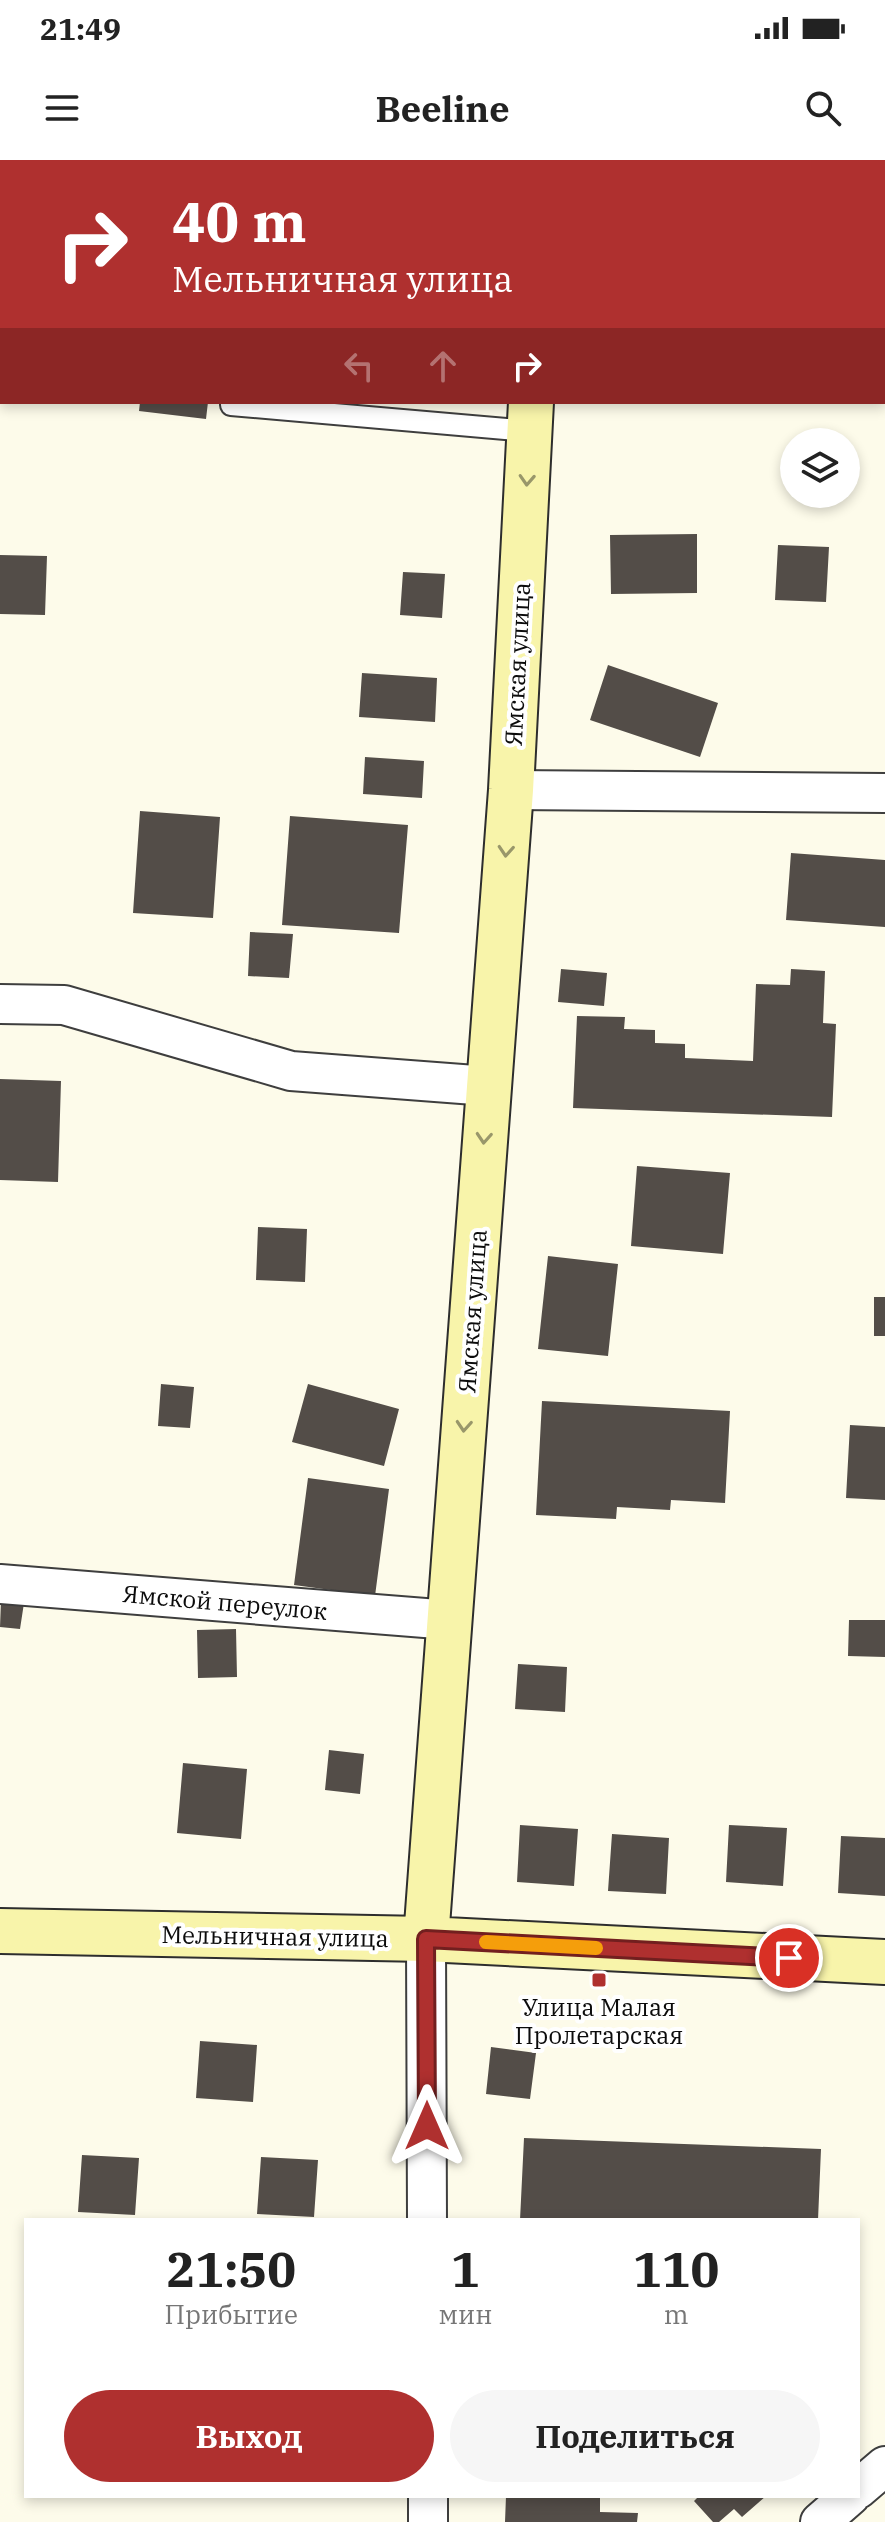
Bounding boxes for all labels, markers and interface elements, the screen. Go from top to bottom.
text: 21:49 [40,9,121,48]
text: Beeline [375,85,510,132]
icon: menu [40,86,84,130]
icon: search [801,86,845,130]
text: 40 m [172,185,307,257]
icon: right [40,192,144,296]
text: Мельничная улица [172,255,513,302]
icon: left [337,344,381,388]
icon: ahead [421,344,465,388]
icon: right [505,344,549,388]
map controls [780,428,860,508]
button: layers [780,428,860,508]
one-way arrow [518,474,535,487]
street label: Ямская улица [497,581,537,747]
one-way arrow [498,845,515,858]
one-way arrow [476,1132,493,1145]
street label: Ямская улица [450,1228,494,1394]
one-way arrow [456,1420,473,1433]
street label: Ямской переулок [121,1577,329,1627]
street label: Мельничная улица [161,1918,389,1954]
pin [755,1924,823,1992]
icon: arrive [767,1936,811,1980]
marker: Улица Малая Пролетарская [590,1971,608,1989]
place label: Улица Малая Пролетарская [515,1991,683,2051]
position arrow [385,2084,469,2168]
text: 21:50 [166,2238,296,2300]
text: 1 [451,2238,480,2300]
text: 110 [633,2238,719,2300]
text: Прибытие [165,2297,298,2331]
text: мин [439,2297,492,2331]
text: m [664,2297,689,2331]
button: Выход [64,2390,434,2482]
button: Поделиться [450,2390,820,2482]

